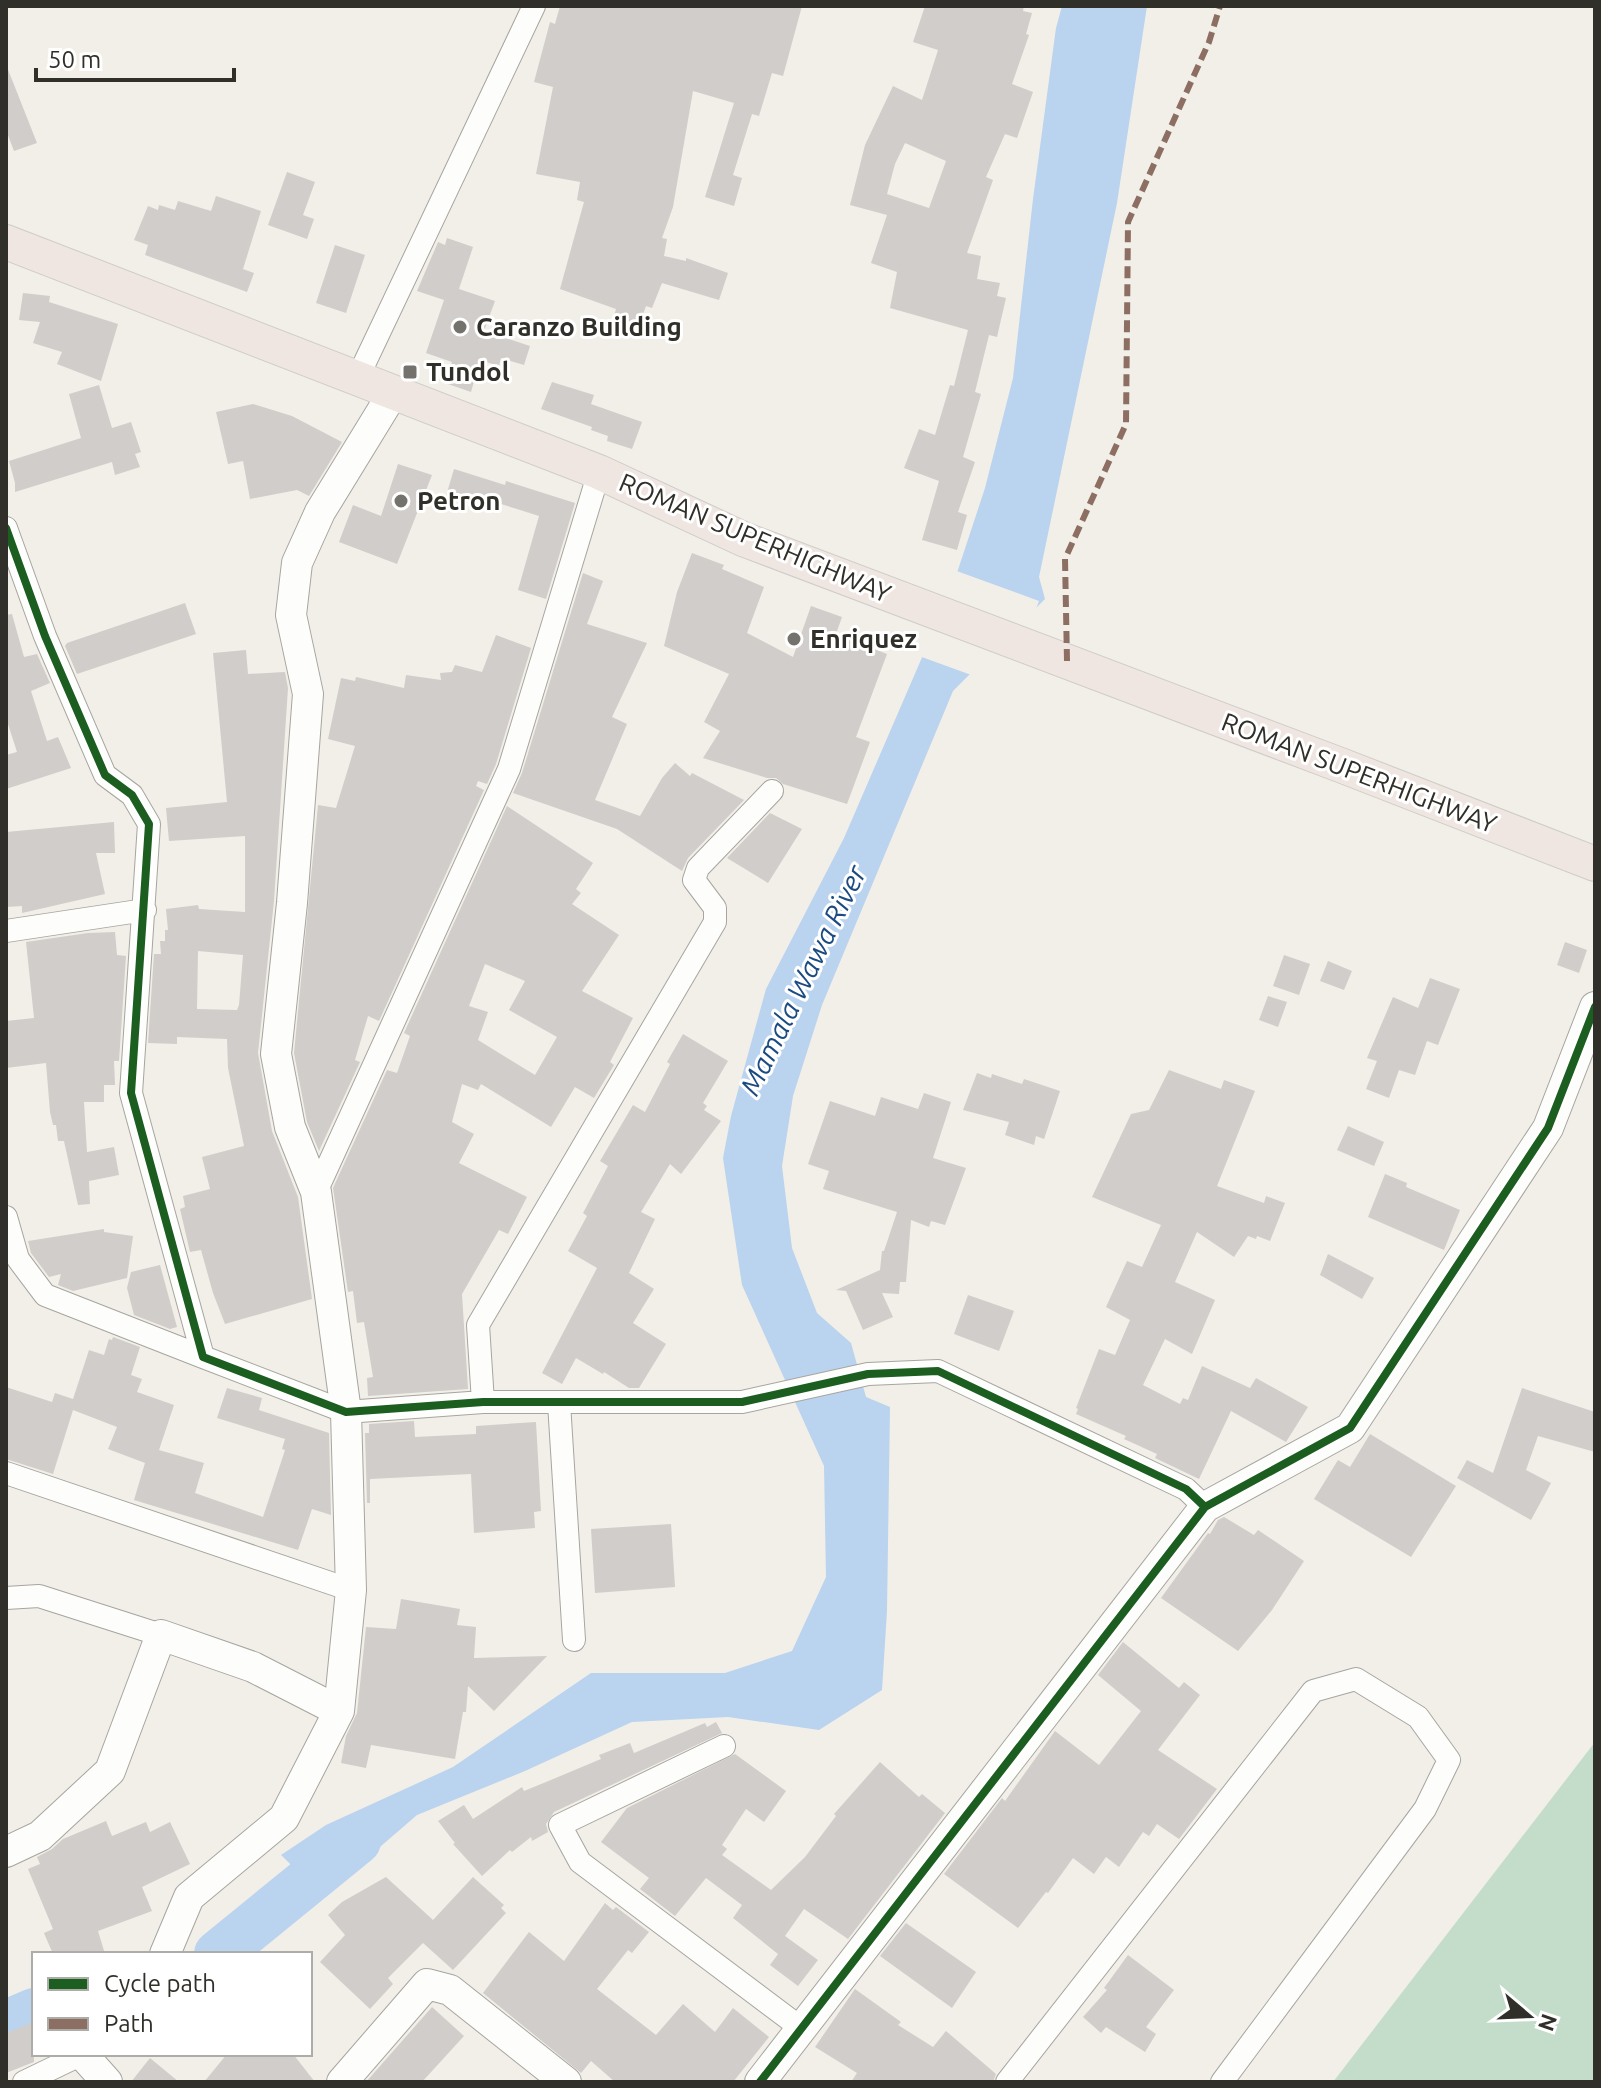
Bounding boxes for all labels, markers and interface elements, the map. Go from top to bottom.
scale bar [36,32,234,82]
text: 50 m [48,46,101,73]
place label: Caranzo Building [476,312,682,341]
marker: Caranzo Building [451,318,469,336]
place label: Tundol [426,357,510,386]
marker: Tundol [401,363,419,381]
street label: ROMAN SUPERHIGHWAY [615,467,895,608]
place label: Petron [417,486,501,515]
marker: Petron [392,492,410,510]
place label: Enriquez [810,624,917,653]
marker: Enriquez [785,630,803,648]
street label: ROMAN SUPERHIGHWAY [1218,707,1501,838]
water label: Mamala Wawa River [733,859,872,1100]
legend [32,1952,312,2056]
text: Cycle path [104,1970,216,1997]
north arrow [1489,1976,1569,2056]
text: Path [104,2010,154,2037]
text: N [1534,2011,1563,2035]

